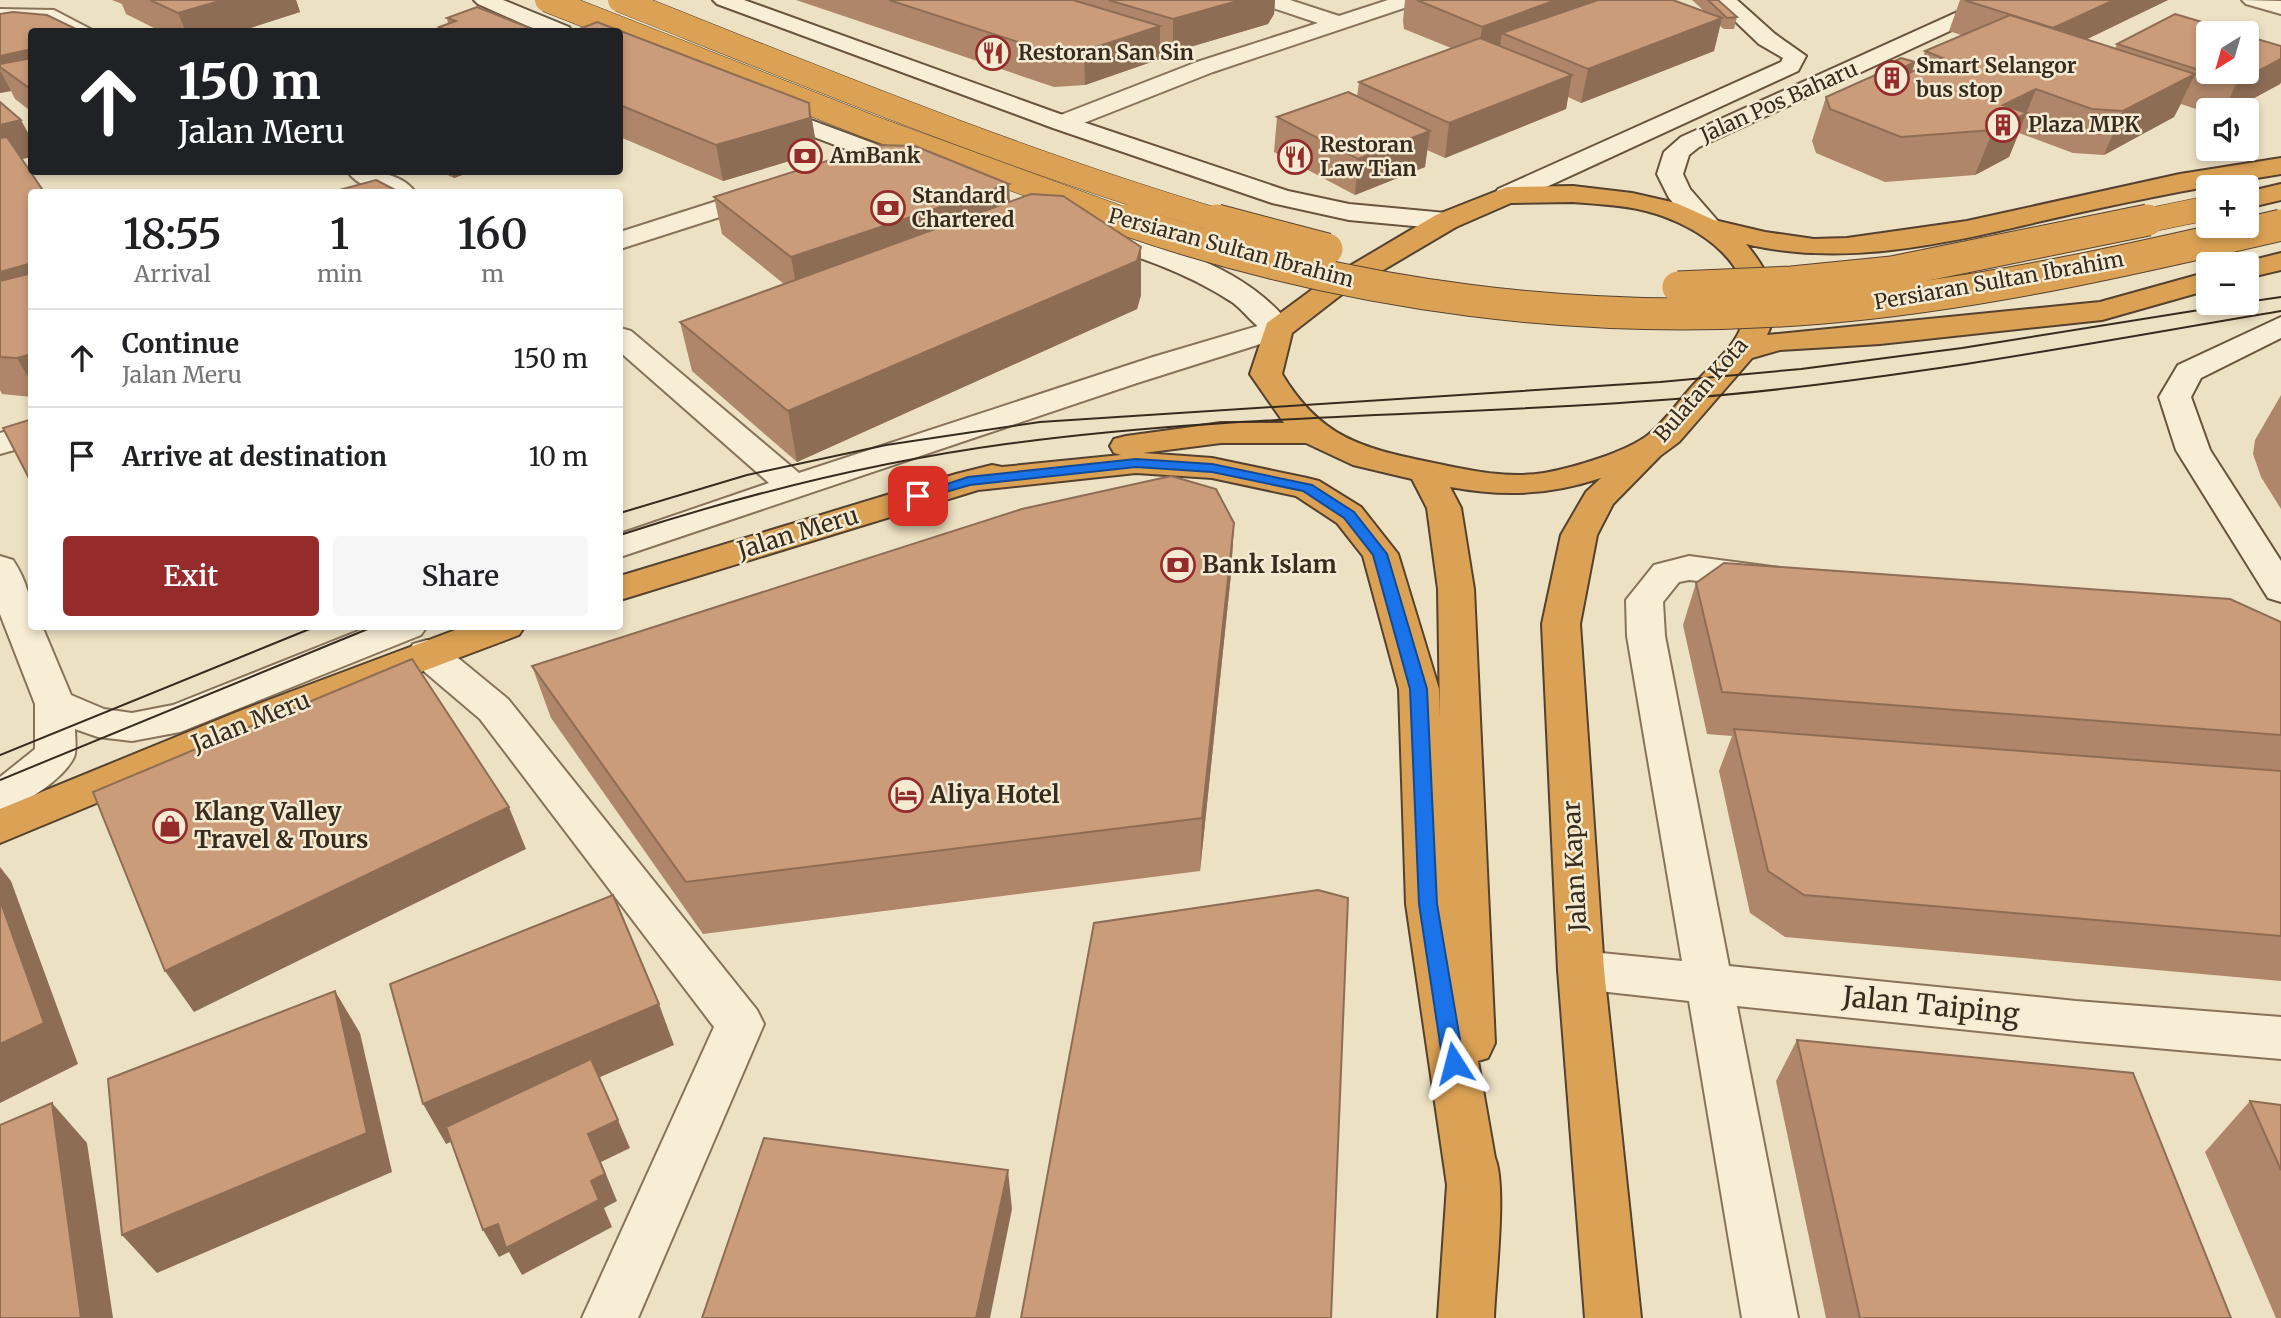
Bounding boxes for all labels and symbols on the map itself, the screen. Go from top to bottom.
north arrow [2196,21,2259,84]
restaurant icon: Restoran San Sin [974,34,1012,72]
place label: Restoran San Sin [1018,39,1194,66]
place label: Smart Selangor bus stop [1916,52,2077,103]
street label: Jalan Pos Baharu [1695,55,1862,149]
building icon: Smart Selangor bus stop [1873,59,1911,97]
building icon: Plaza MPK [1984,106,2022,144]
place label: Plaza MPK [2028,111,2140,138]
place label: Restoran Law Tian [1320,131,1417,182]
bank icon: AmBank [786,137,824,175]
restaurant icon: Restoran Law Tian [1276,138,1314,176]
place label: AmBank [829,142,921,169]
place label: Standard Chartered [912,182,1015,233]
bank icon: Standard Chartered [869,189,907,227]
street label: Persiaran Sultan Ibrahim [1105,202,1357,293]
street label: Persiaran Sultan Ibrahim [1872,245,2126,316]
street label: Bulatan Kota [1648,332,1753,447]
pin [888,466,948,526]
street label: Jalan Meru [733,499,862,566]
bank icon: Bank Islam [1159,546,1197,584]
place label: Bank Islam [1202,549,1337,580]
street label: Jalan Meru [186,684,315,760]
hotel icon: Aliya Hotel [887,776,925,814]
place label: Aliya Hotel [929,779,1060,810]
place label: Klang Valley Travel & Tours [194,796,368,855]
street label: Jalan Kapar [1556,799,1593,934]
shop icon: Klang Valley Travel & Tours [151,807,189,845]
street label: Jalan Taiping [1840,978,2021,1032]
position arrow [1417,1026,1491,1100]

